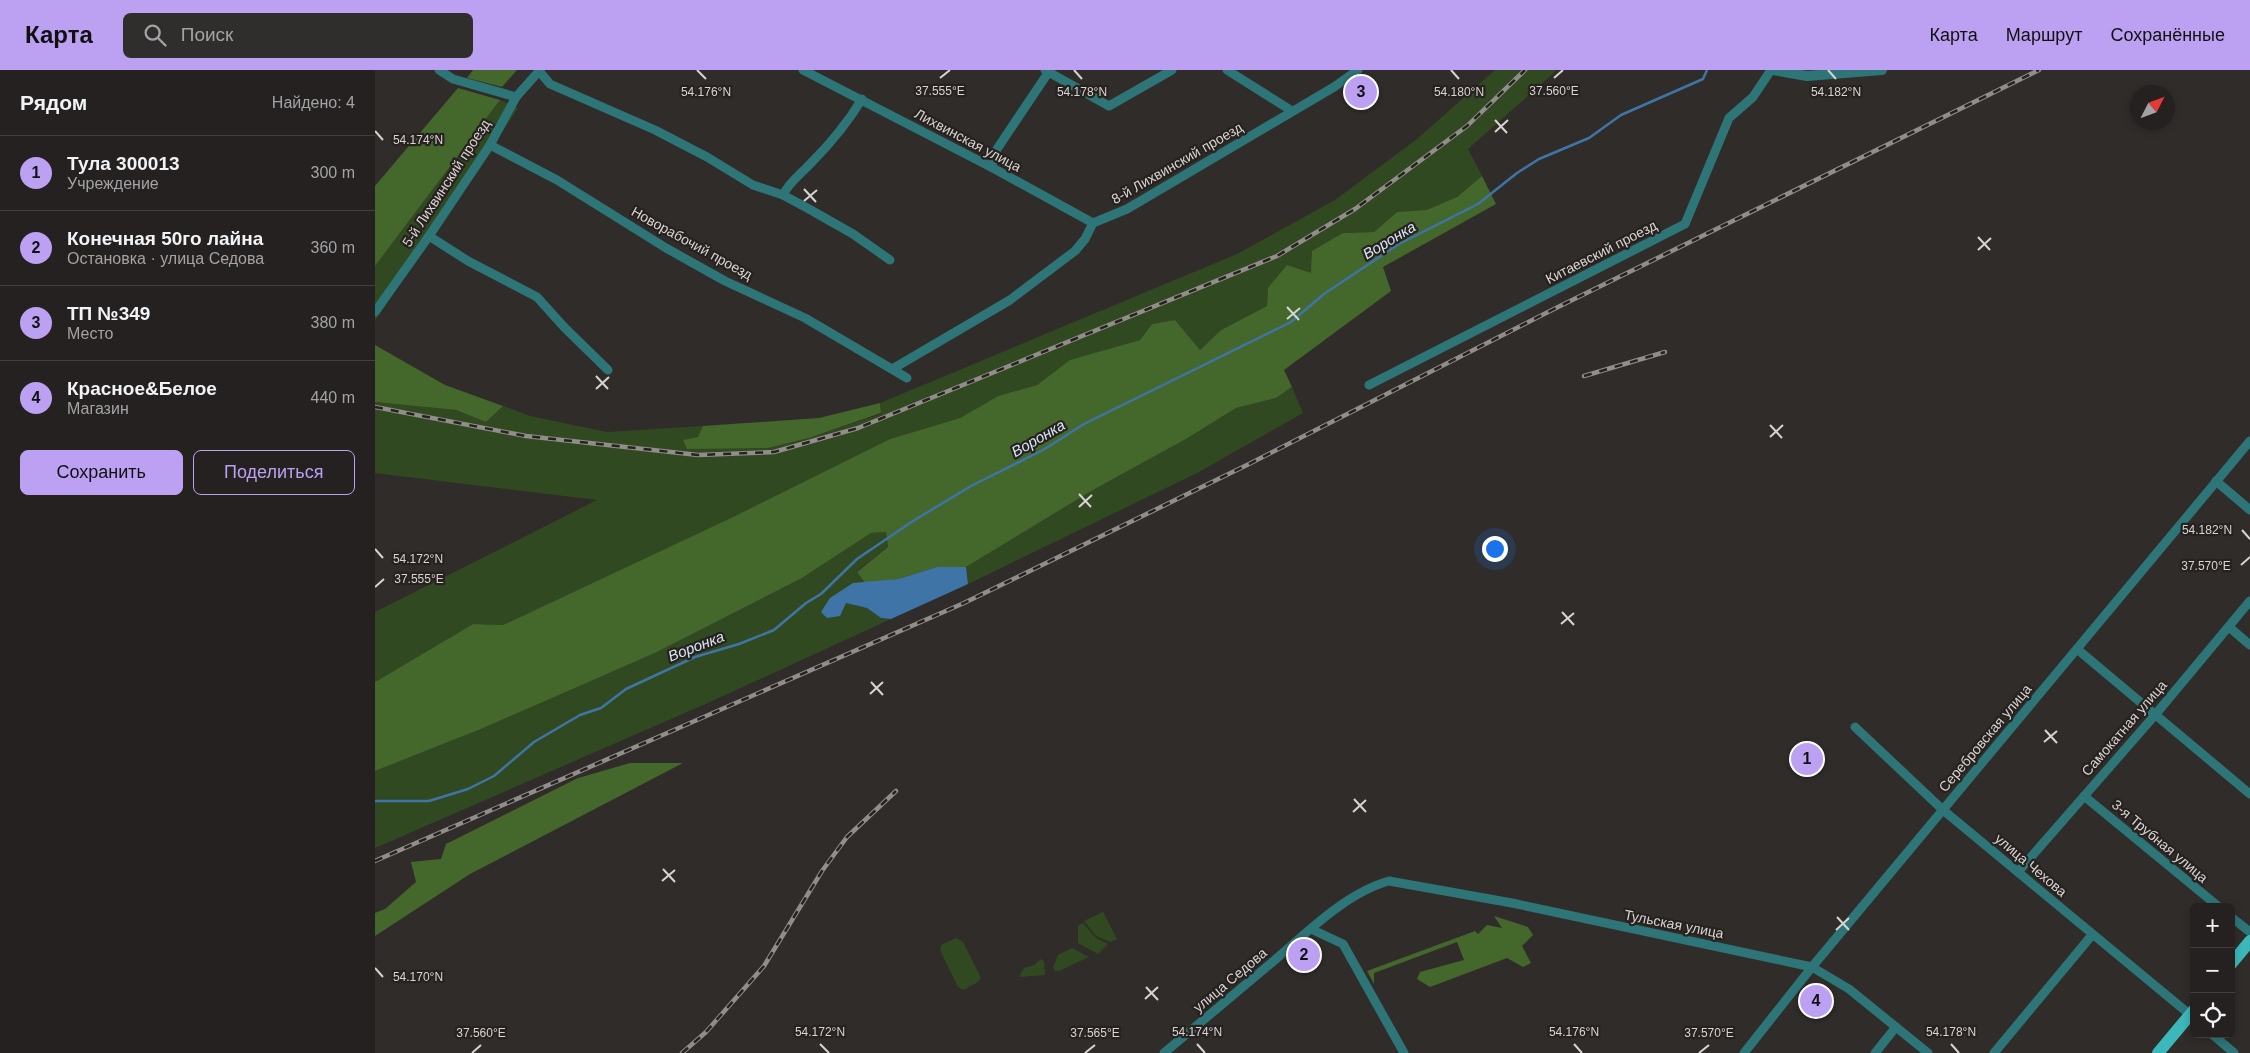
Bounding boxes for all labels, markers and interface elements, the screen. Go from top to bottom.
search box [123,13,473,58]
text: Карта [25,21,93,48]
icon: search [141,21,169,49]
text: Поиск [181,24,233,45]
text: Карта [1930,25,1978,45]
text: Маршрут [2006,25,2082,45]
text: Сохранённые [2110,25,2225,45]
pin: 3 [1345,73,1377,111]
text: 37.555°E [915,84,965,98]
text: 37.560°E [1529,84,1579,98]
text: 54.176°N [681,85,731,99]
text: 54.178°N [1057,85,1107,99]
text: 54.180°N [1434,85,1484,99]
text: 54.182°N [1811,85,1861,99]
north arrow [2130,85,2175,130]
text: Рядом [20,91,87,114]
text: Найдено: 4 [272,94,355,111]
street label: Лихвинская улица [912,105,1024,175]
street label: 5-й Лихвинский проезд [399,116,493,250]
street label: 8-й Лихвинский проезд [1109,119,1245,207]
text: 54.174°N [393,133,443,147]
text: Тула 300013 [67,153,180,174]
text: 1 [32,164,40,181]
text: 300 m [311,164,355,181]
text: Учреждение [67,175,159,192]
street label: Новорабочий проезд [629,203,755,283]
street label: Китаевский проезд [1543,217,1659,287]
water label: Воронка [1359,218,1419,262]
text: Конечная 50го лайна [67,228,263,249]
text: 2 [32,239,40,256]
text: 360 m [311,239,355,256]
text: Остановка · улица Седова [67,250,264,267]
text: ТП №349 [67,303,150,324]
text: 3 [32,314,40,331]
text: 380 m [311,314,355,331]
text: Место [67,325,113,342]
text: Красное&Белое [67,378,217,399]
text: 4 [32,389,40,406]
text: 440 m [311,389,355,406]
text: Магазин [67,400,129,417]
water label: Воронка [1008,416,1068,460]
button: Сохранить [20,450,183,495]
button: Поделиться [193,450,355,495]
text: 54.182°N [2182,523,2232,537]
your location [1482,536,1508,562]
text: 54.172°N [393,552,443,566]
text: 37.570°E [2181,559,2231,573]
text: 37.555°E [394,572,444,586]
water label: Воронка [666,628,726,664]
street label: Самокатная улица [2078,677,2170,779]
street label: Серебровская улица [1935,681,2035,795]
pin: 1 [1791,740,1823,778]
street label: 3-я Трубная улица [2109,796,2211,886]
street label: улица Чехова [1992,830,2070,900]
map controls [2190,903,2235,1038]
button: + [2190,903,2235,948]
street label: Тульская улица [1623,907,1725,942]
pin: 2 [1288,936,1320,974]
street label: улица Седова [1190,944,1270,1015]
button: − [2190,948,2235,993]
text: 54.170°N [393,970,443,984]
pin: 4 [1800,982,1832,1020]
button: locate [2190,993,2235,1038]
text: 54.172°N [795,1025,845,1039]
text: 54.174°N [1172,1025,1222,1039]
text: 54.176°N [1549,1025,1599,1039]
text: 54.178°N [1926,1025,1976,1039]
text: 37.560°E [456,1026,506,1040]
text: 37.565°E [1070,1026,1120,1040]
text: 37.570°E [1684,1026,1734,1040]

